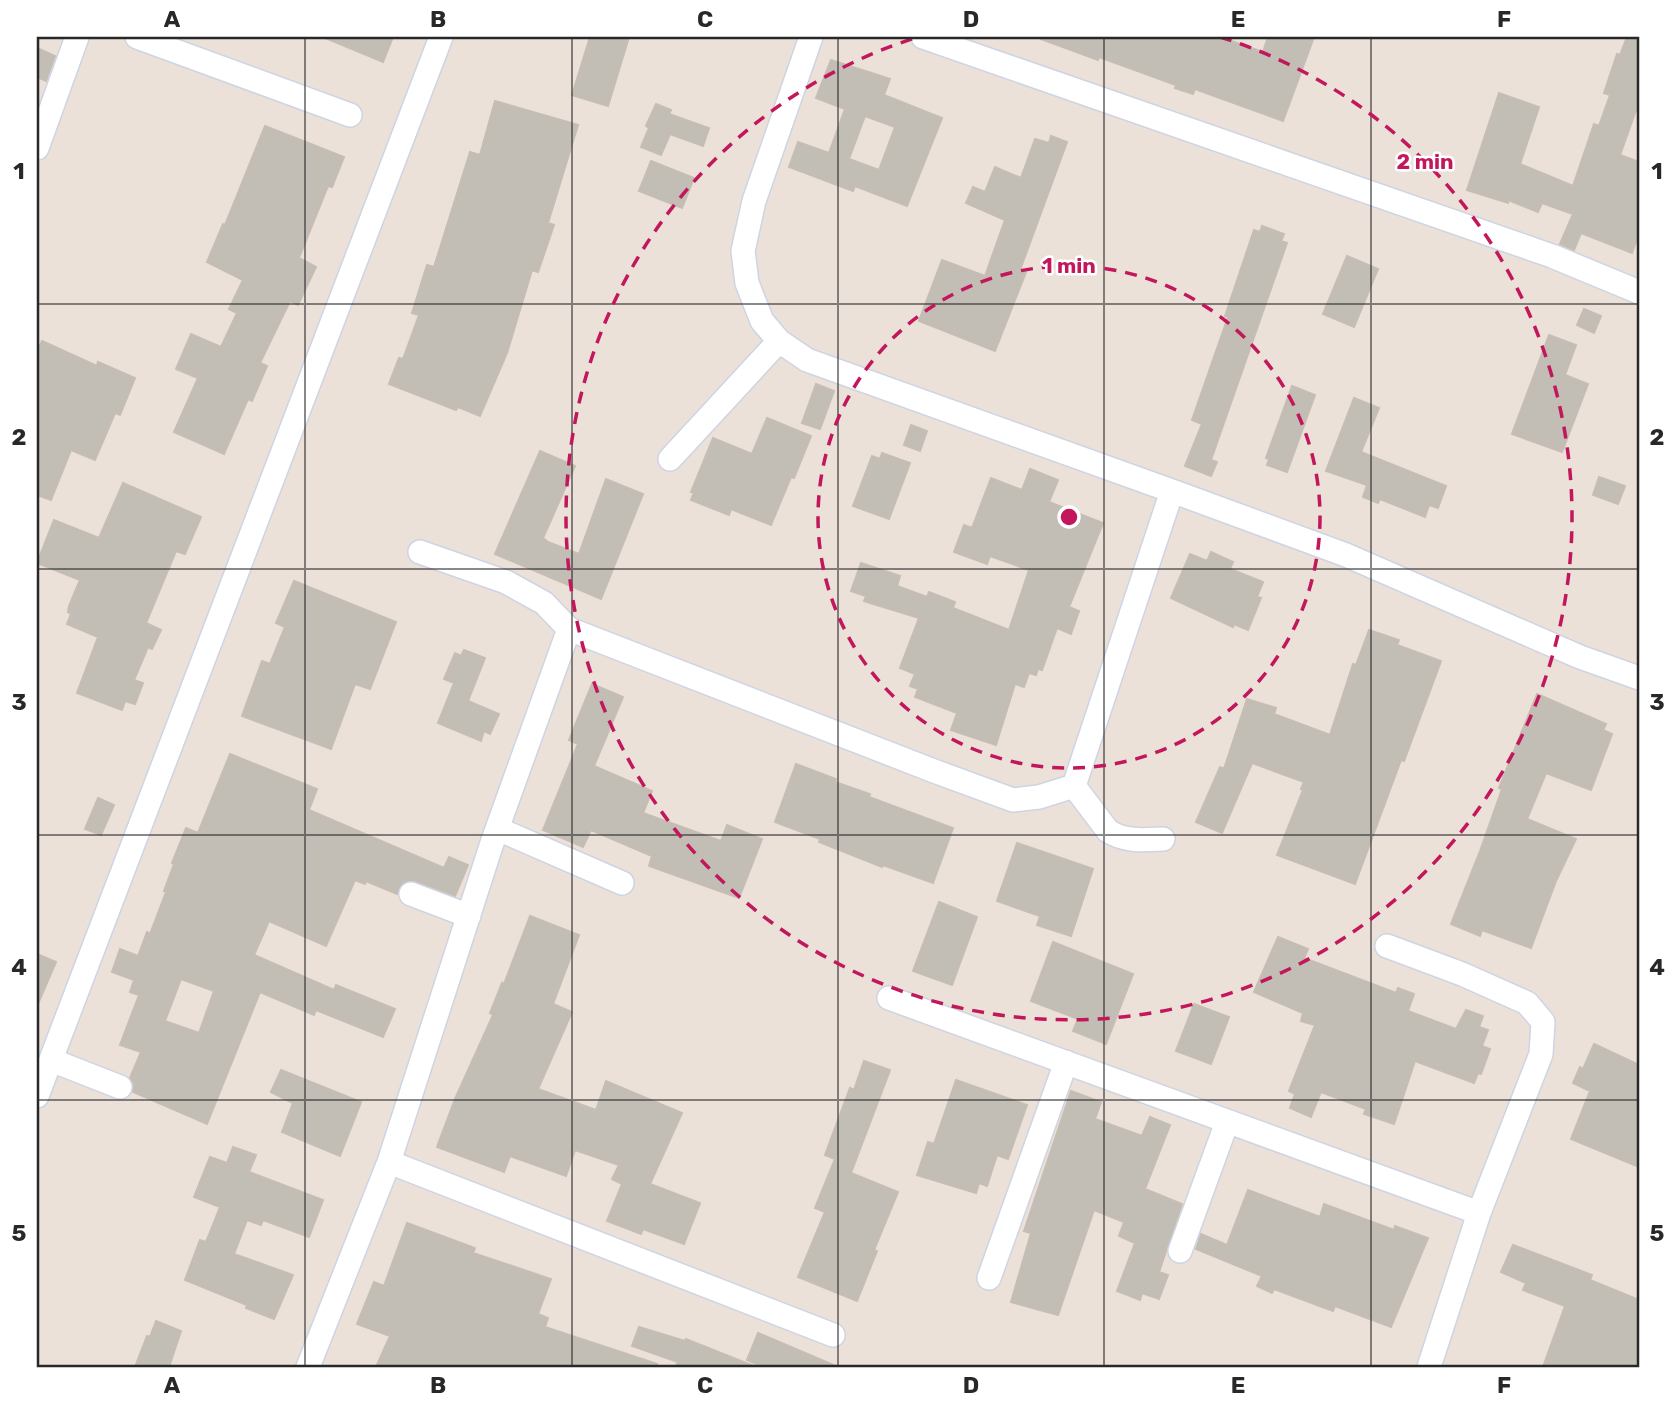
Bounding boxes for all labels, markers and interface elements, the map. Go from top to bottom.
text: A [164,5,181,33]
text: B [430,5,446,33]
text: C [697,5,713,33]
text: D [963,5,979,33]
text: E [1231,5,1245,33]
text: F [1497,5,1511,33]
text: 2 min [1397,149,1453,174]
text: 1 [13,157,25,185]
text: 1 [1651,157,1663,185]
text: 1 min [1042,253,1096,278]
text: 2 [12,423,26,451]
text: 2 [1650,423,1664,451]
centre of rings [1057,505,1081,529]
text: 3 [11,688,27,716]
text: 3 [1649,688,1665,716]
text: 4 [11,953,27,981]
text: 4 [1649,953,1665,981]
text: 5 [12,1219,27,1247]
text: 5 [1650,1219,1665,1247]
text: A [164,1371,181,1399]
text: B [430,1371,446,1399]
text: C [697,1371,713,1399]
text: D [963,1371,979,1399]
text: E [1231,1371,1245,1399]
text: F [1497,1371,1511,1399]

